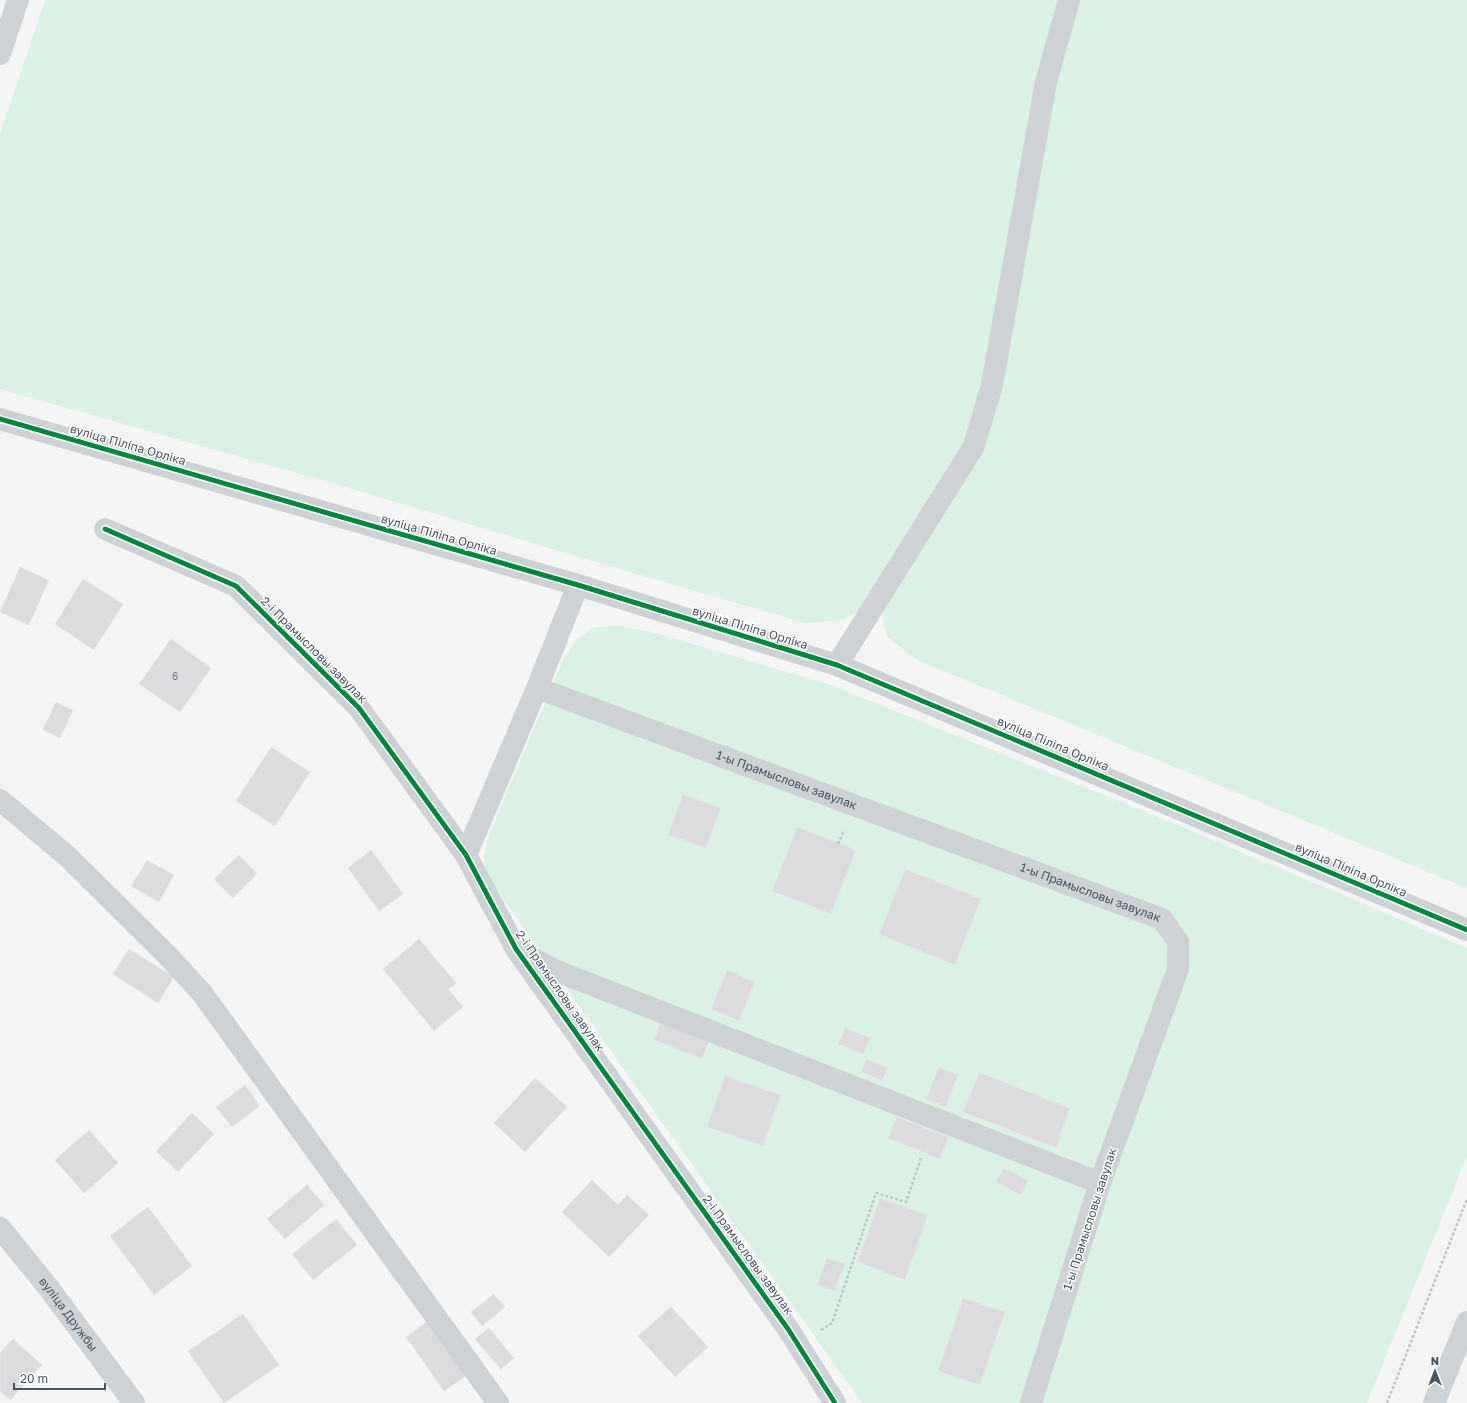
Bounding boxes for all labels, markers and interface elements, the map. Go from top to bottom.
street label: вуліца Піліпа Орліка [68,421,188,468]
street label: вуліца Піліпа Орліка [379,511,499,558]
street label: 2-і Прамысловы завулак [258,593,371,706]
street label: вуліца Піліпа Орліка [691,603,810,652]
house number: 6 [172,670,178,682]
street label: вуліца Піліпа Орліка [995,713,1111,774]
street label: 1-ы Прамысловы завулак [714,747,859,813]
street label: вуліца Піліпа Орліка [1293,839,1409,900]
street label: 1-ы Прамысловы завулак [1018,859,1163,925]
street label: 2-і Прамысловы завулак [513,927,608,1054]
street label: 1-ы Прамысловы завулак [1059,1146,1120,1292]
street label: 2-і Прамысловы завулак [700,1192,797,1318]
street label: вуліца Дружбы [36,1274,101,1354]
north arrow [1415,1351,1455,1391]
text: N [1431,1354,1439,1367]
scale bar [14,1365,105,1391]
text: 20 m [20,1371,48,1386]

